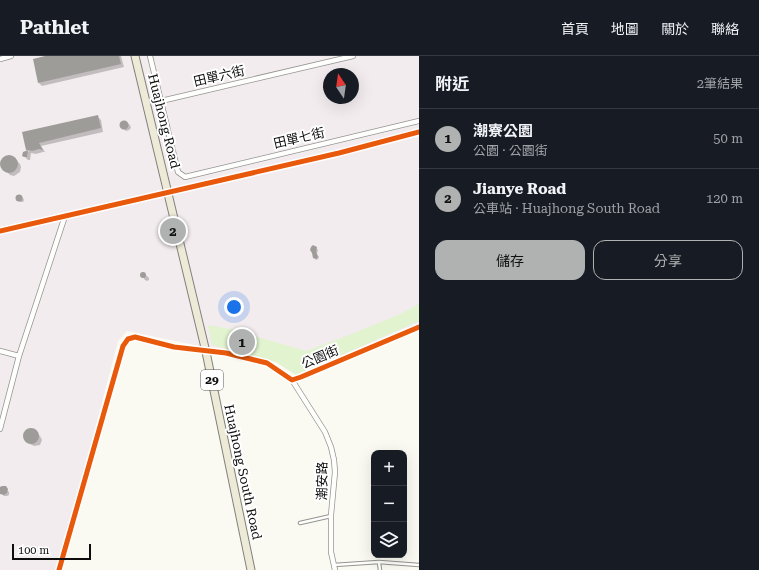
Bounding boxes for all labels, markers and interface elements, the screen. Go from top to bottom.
text: Pathlet [20,16,89,39]
text: 首頁 [561,21,589,37]
text: 地圖 [611,21,639,37]
text: 關於 [661,21,689,37]
text: 聯絡 [711,21,739,37]
street label: 田單六街 [192,63,246,89]
north arrow [323,68,359,104]
street label: Huajhong Road [145,72,183,171]
text: 附近 [435,74,469,94]
text: 2筆結果 [697,76,743,91]
text: 潮寮公園 [473,122,533,140]
street label: 田單七街 [272,125,326,151]
text: 1 [444,131,452,146]
text: 50 m [713,131,743,146]
text: 公園 · 公園街 [473,143,548,158]
text: Jianye Road [473,180,566,198]
text: 2 [444,191,452,206]
text: 120 m [706,191,743,206]
text: 公車站 · Huajhong South Road [473,201,660,216]
pin: 2 [160,216,186,246]
button: 儲存 [435,240,585,280]
button: 分享 [593,240,743,280]
your location [224,297,244,317]
pin: 1 [229,327,255,357]
street label: 公園街 [299,342,341,372]
road number: 29 [201,370,223,390]
street label: Huajhong South Road [221,403,265,542]
map controls [371,450,407,558]
button: + [371,450,407,486]
street label: 潮安路 [314,461,330,501]
button: − [371,486,407,522]
button: layers [371,522,407,558]
scale bar [12,542,91,561]
text: 100 m [18,544,49,557]

